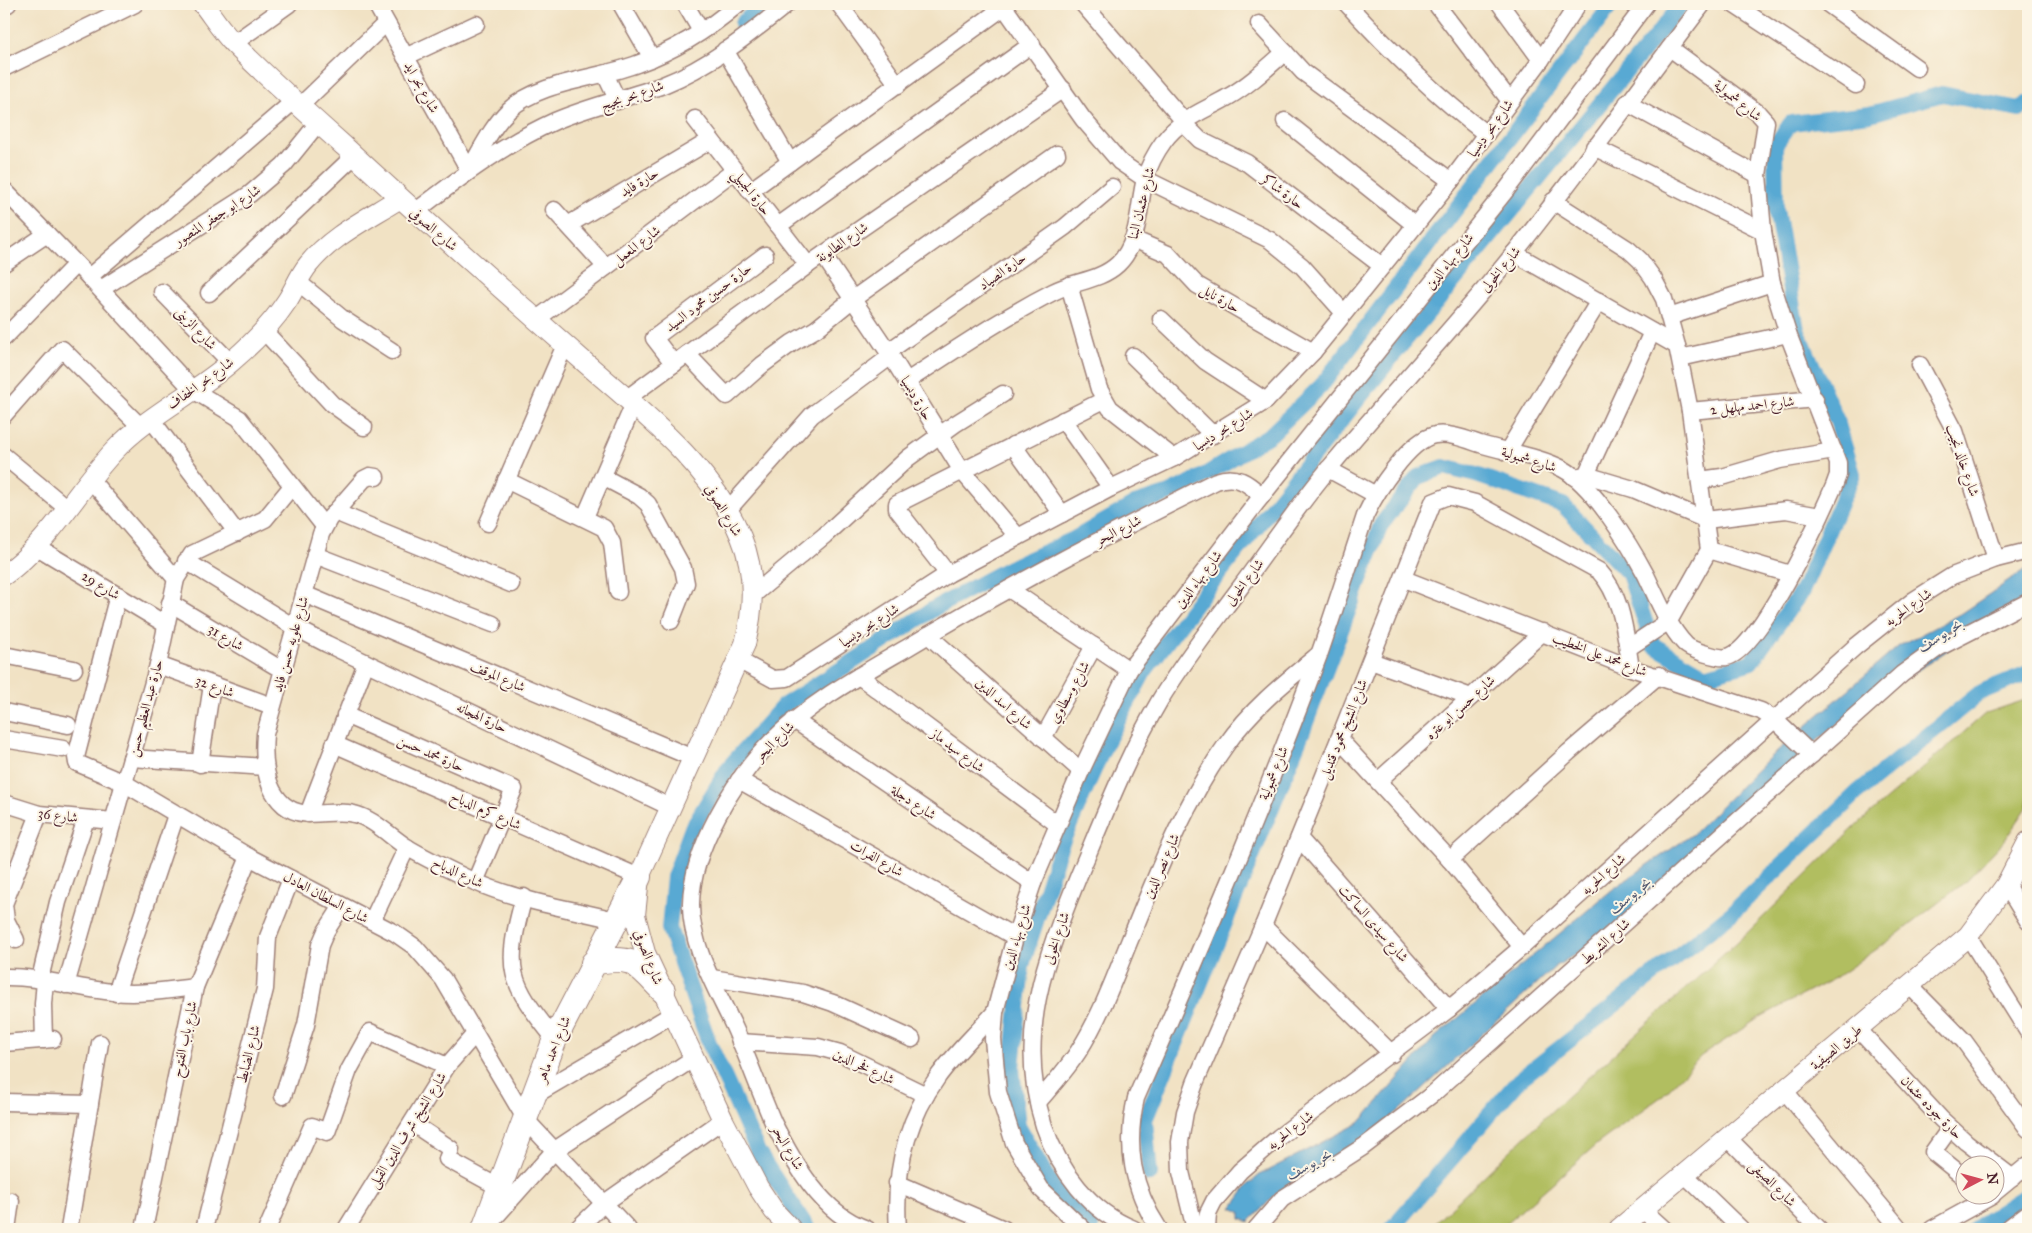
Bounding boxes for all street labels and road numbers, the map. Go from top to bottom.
street label: شارع بحر ايد [398,59,443,117]
street label: شارع شمبولية [1708,76,1765,127]
street label: شارع بحر بجيج [598,77,667,118]
street label: شارع بحر ديسيا [1464,96,1519,162]
street label: حارة فايد [617,164,662,201]
street label: شارع عثمان البنا [1124,165,1162,242]
street label: حارة الجبيلي [725,166,775,221]
street label: حارة شاكر [1257,169,1307,213]
street label: شارع ابو جعفر المنصور [169,181,266,253]
street label: شارع الصوفي [404,204,461,257]
street label: شارع الطابونة [813,218,873,269]
street label: شارع المعمل [609,222,666,271]
street label: شارع بهاء الدين [1421,229,1480,295]
street label: شارع الخولى [1476,243,1527,297]
street label: حارة الصياد [975,249,1029,294]
street label: حارة حسين محمود السيد [662,259,755,336]
street label: حارة نايل [1196,280,1243,318]
street label: شارع الزينى [169,303,220,355]
street label: شارع بحر الخفاف [164,354,239,416]
street label: حارة ديسيا [897,373,936,423]
street label: شارع احمد مهلهل 2 [1709,393,1795,421]
street label: شارع بحر ديسيا [1190,404,1258,457]
street label: شارع خالد نجيب [1939,422,1983,500]
street label: شارع شمبولية [1498,443,1558,479]
street label: شارع الصوفي [699,481,746,541]
street label: شارع البحر [1090,512,1146,553]
street label: شارع بهاء الدين [1171,547,1228,613]
street label: شارع الخولى [1221,556,1270,611]
street label: شارع 29 [77,567,123,606]
street label: شارع الحريه [1882,585,1937,632]
street label: شارع علويه حسن فايد [269,594,315,695]
street label: شارع بحر ديسيا [837,600,904,653]
street label: شارع 31 [203,620,247,657]
street label: شارع محمد على الخطيب [1549,629,1650,683]
street label: شارع الموقف [466,657,528,698]
street label: حارة عبد العظيم حسن [124,658,171,760]
street label: شارع وسطاوي [1045,658,1096,728]
street label: شارع 32 [192,672,236,704]
street label: شارع حسن ابو عتره [1422,672,1501,745]
street label: شارع اسد الدين [970,674,1035,735]
street label: شارع الشيخ محمود قنديل [1316,677,1375,783]
street label: حارة الهجانه [454,698,510,736]
street label: شارع البحر [749,718,800,768]
street label: شارع سيد ماز [924,724,988,778]
street label: حارة محمد حسن [394,731,467,777]
street label: شارع شمبولية [1255,744,1295,804]
street label: شارع دجلة [886,781,939,826]
street label: شارع كرم الدباح [446,787,524,837]
street label: شارع 36 [37,805,79,829]
street label: شارع نصر الدين [1140,831,1186,903]
street label: شارع الفرات [845,836,907,883]
street label: شارع الحريه [1578,850,1631,901]
street label: شارع الدباح [428,853,486,895]
street label: شارع السلطان العادل [279,868,371,930]
street label: شارع سيدى الساكت [1333,881,1412,968]
street label: شارع بهاء الدين [998,902,1037,973]
street label: شارع الخولى [1040,910,1076,967]
street label: شارع الشريط [1577,915,1636,970]
street label: شارع الصوفي [627,927,667,988]
street label: شارع باب الفتوح [168,999,205,1080]
street label: شارع احمد ماهر [532,1014,577,1088]
street label: طريق الصيفية [1807,1021,1865,1074]
street label: شارع الضابط [233,1023,267,1086]
street label: شارع فخر الدين [829,1045,897,1091]
street label: شارع الشيخ شرف الدين القبلى [365,1069,453,1194]
street label: حارة جوده عثمان [1897,1072,1966,1143]
street label: شارع الحريه [1264,1107,1319,1156]
street label: شارع البحر [764,1120,807,1174]
street label: شارع الصيفى [1744,1156,1800,1212]

